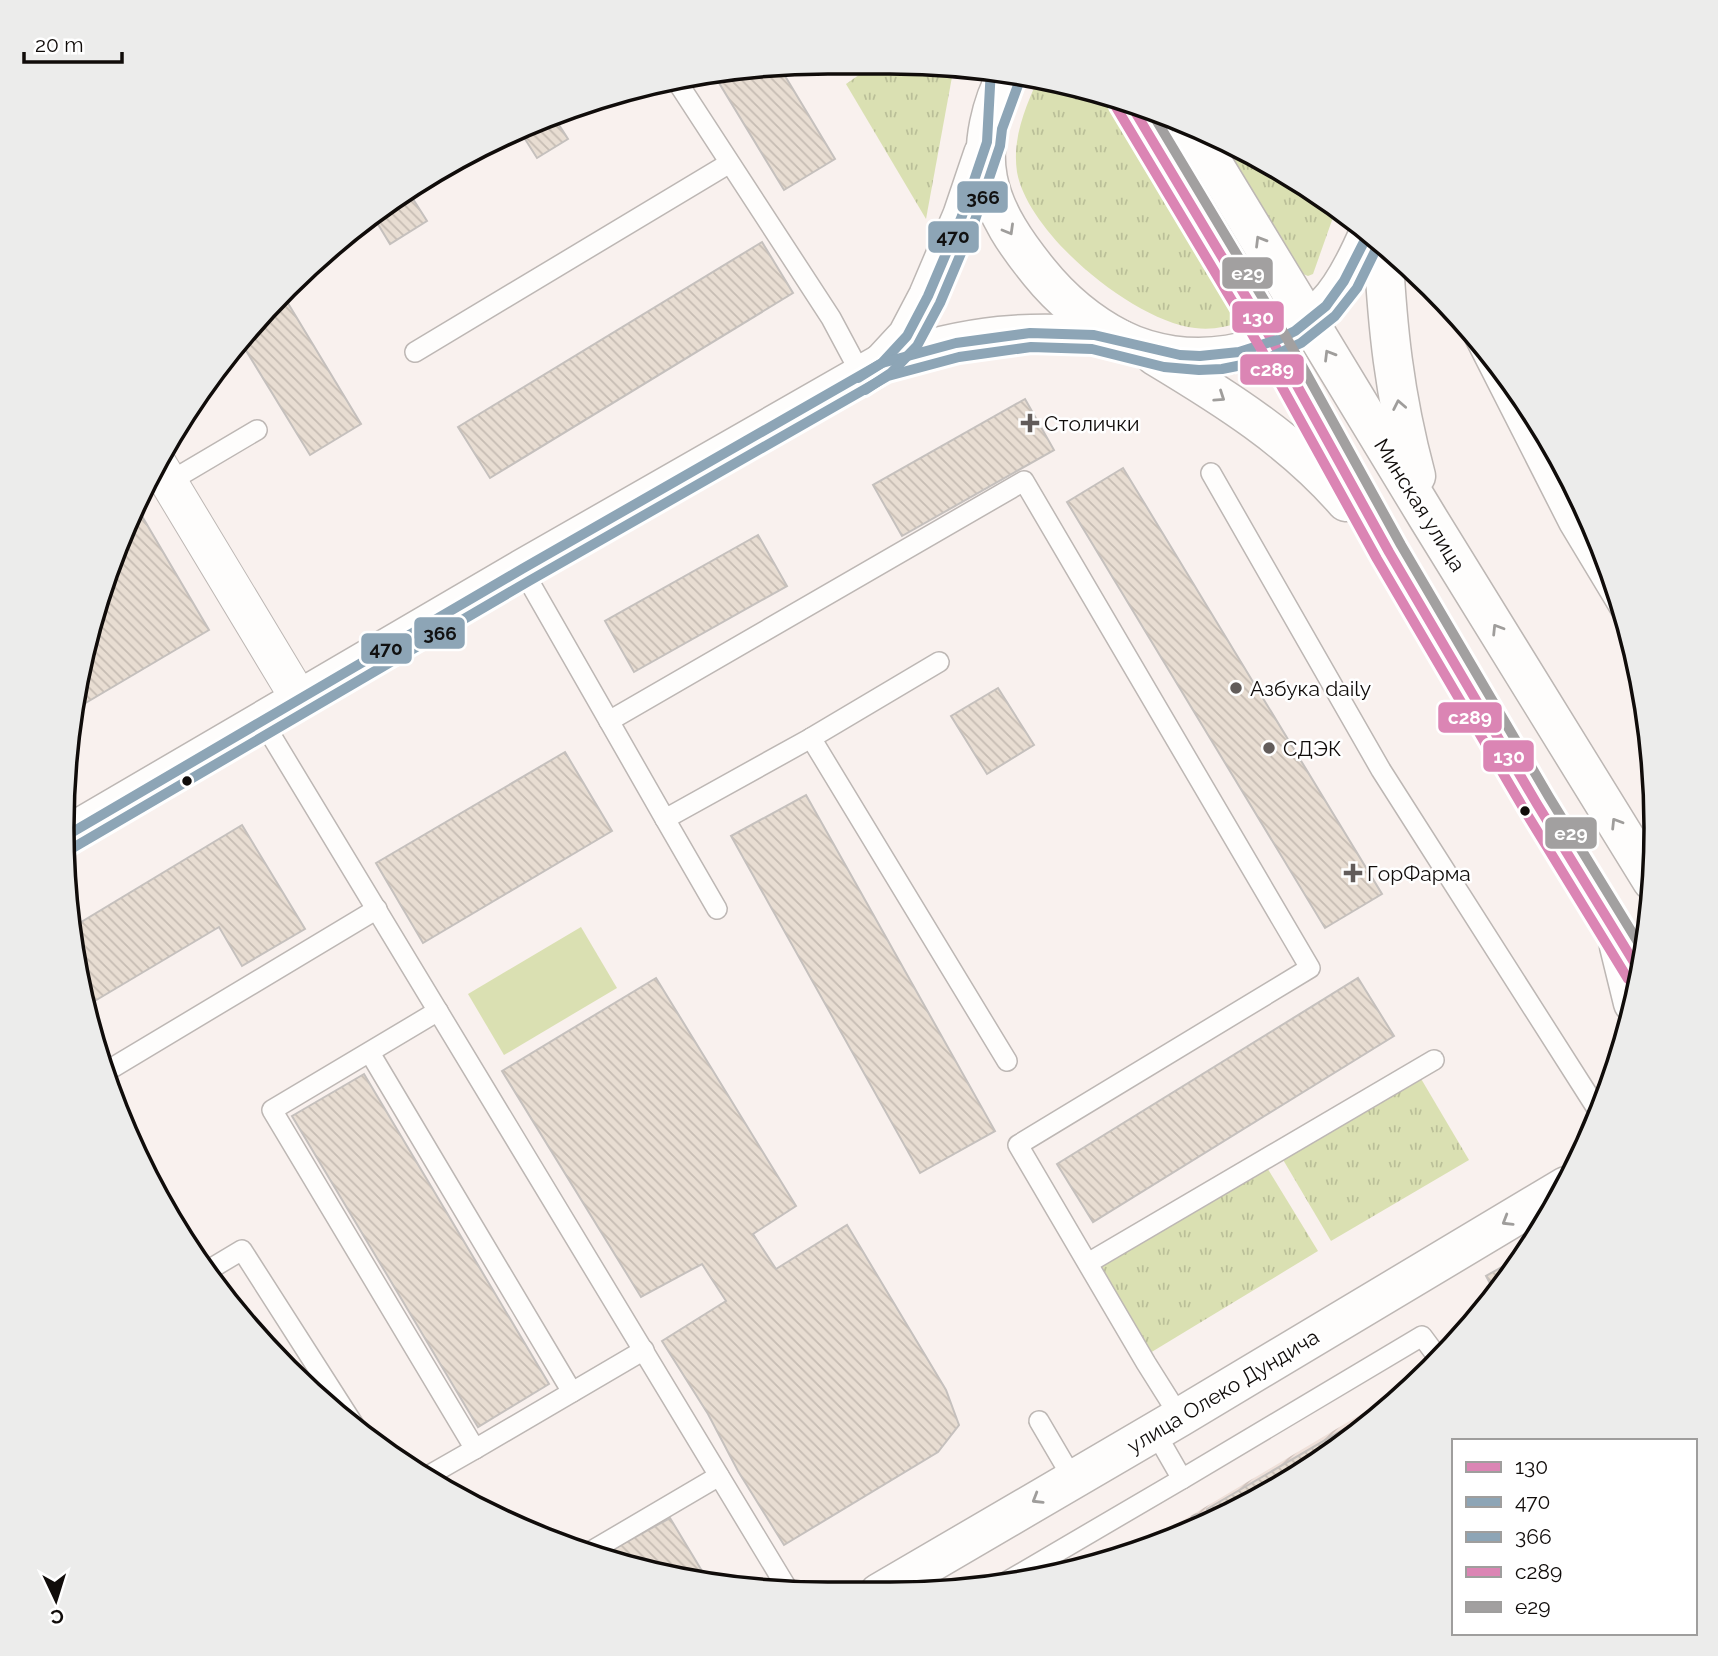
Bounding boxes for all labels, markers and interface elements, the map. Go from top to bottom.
scale bar [24,21,122,65]
text: 20 m [35,32,83,57]
line badge: 366 [956,180,1009,214]
text: 366 [966,186,1000,208]
line badge: 470 [927,220,980,254]
one-way arrow [1001,222,1014,235]
text: 470 [936,225,970,247]
one-way arrow [1256,236,1269,249]
line badge: е29 [1221,256,1274,290]
text: е29 [1231,262,1265,284]
line badge: 130 [1231,300,1285,334]
text: 130 [1242,306,1274,328]
one-way arrow [1324,349,1337,362]
line badge: с289 [1239,353,1305,386]
text: с289 [1250,358,1294,380]
one-way arrow [1212,388,1225,401]
one-way arrow [1392,399,1407,411]
place label: Столички [1044,411,1140,436]
marker: Столички [1022,415,1038,431]
street label: Минская улица [1369,434,1471,576]
line badge: 366 [413,616,466,650]
text: 366 [423,622,457,644]
one-way arrow [1492,624,1505,637]
line badge: 470 [360,632,413,665]
text: 470 [369,637,403,659]
place label: Азбука daily [1250,676,1371,701]
marker: Азбука daily [1228,680,1244,696]
line badge: с289 [1437,701,1503,734]
text: с289 [1448,706,1492,728]
place label: СДЭК [1283,736,1341,761]
line badge: 130 [1482,739,1535,773]
marker: СДЭК [1261,740,1277,756]
text: 130 [1493,745,1525,767]
unlabelled marker [180,774,194,788]
unlabelled marker [1518,804,1532,818]
line badge: е29 [1544,816,1598,850]
one-way arrow [1611,818,1624,831]
text: е29 [1554,822,1588,844]
place label: ГорФарма [1367,861,1471,886]
marker: ГорФарма [1345,865,1361,881]
one-way arrow [1502,1213,1515,1226]
street label: улица Олеко Дундича [1123,1324,1323,1458]
legend [1452,1439,1697,1635]
text: 130 [1515,1454,1548,1479]
text: 470 [1515,1489,1550,1514]
one-way arrow [1032,1491,1045,1504]
text: 366 [1515,1524,1552,1549]
text: с289 [1515,1559,1562,1584]
north arrow [21,1565,91,1635]
text: е29 [1515,1594,1551,1619]
text: С [50,1606,64,1628]

